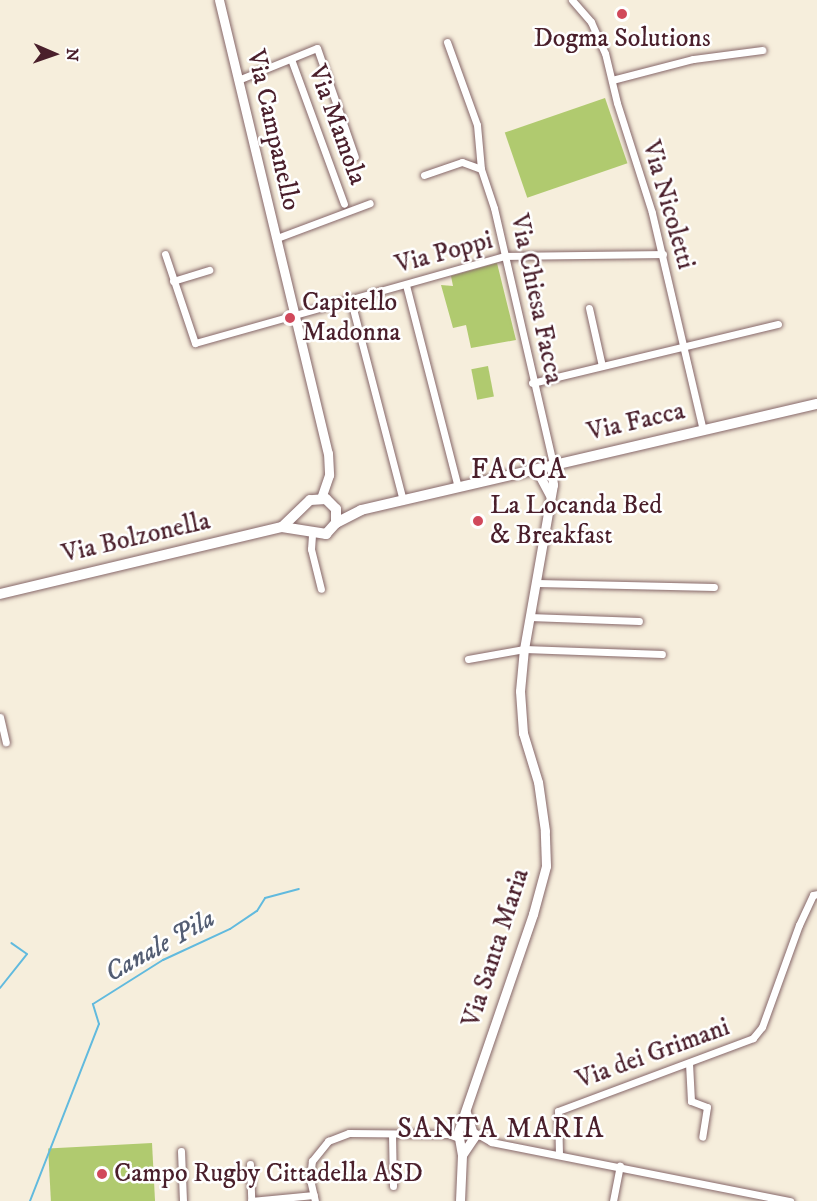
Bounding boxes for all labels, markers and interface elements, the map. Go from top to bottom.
marker: Dogma Solutions [615,7,629,21]
place label: Dogma Solutions [533,23,711,55]
north arrow [24,24,84,84]
street label: Via Campanello [239,47,307,213]
text: N [62,48,82,62]
street label: Via Mamola [301,61,373,189]
street label: Via Nicoletti [635,137,701,273]
street label: Via Chiesa Facca [503,211,569,387]
street label: Via Poppi [392,225,496,281]
place label: Capitello Madonna [302,287,401,348]
marker: Capitello Madonna [283,311,297,325]
street label: Via Facca [584,396,688,448]
district label: FACCA [471,453,567,487]
place label: La Locanda Bed & Breakfast [490,490,662,552]
street label: Via Bolzonella [59,506,213,570]
marker: La Locanda Bed & Breakfast [471,514,485,528]
street label: Via Santa Maria [456,865,536,1031]
water label: Canale Pila [99,902,221,990]
street label: Via dei Grimani [572,1012,734,1096]
district label: SANTA MARIA [397,1112,605,1146]
place label: Campo Rugby Cittadella ASD [114,1158,423,1190]
marker: Campo Rugby Cittadella ASD [95,1167,109,1181]

